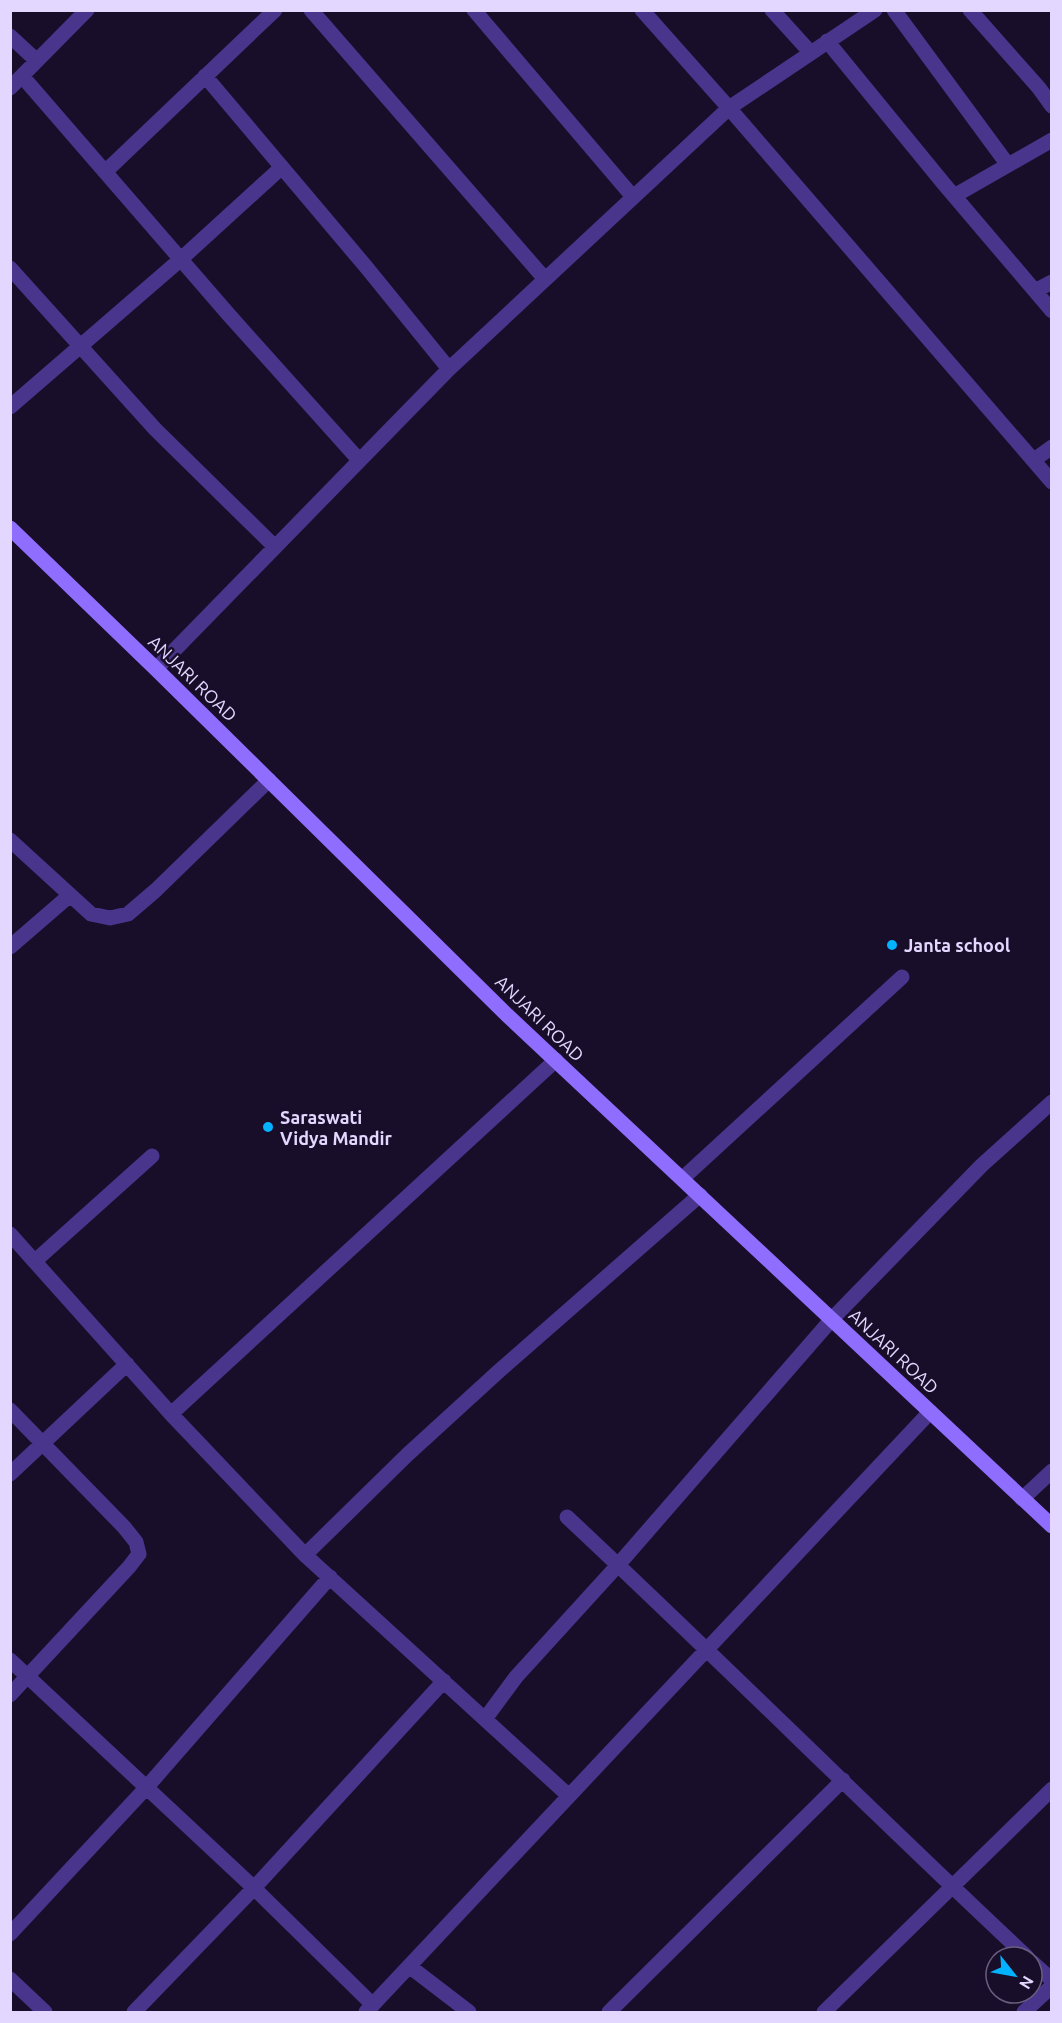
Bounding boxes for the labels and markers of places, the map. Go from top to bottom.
place label: Janta school [904,935,1011,955]
marker: Janta school [885,938,899,952]
place label: Saraswati Vidya Mandir [280,1107,393,1148]
marker: Saraswati Vidya Mandir [261,1120,275,1134]

